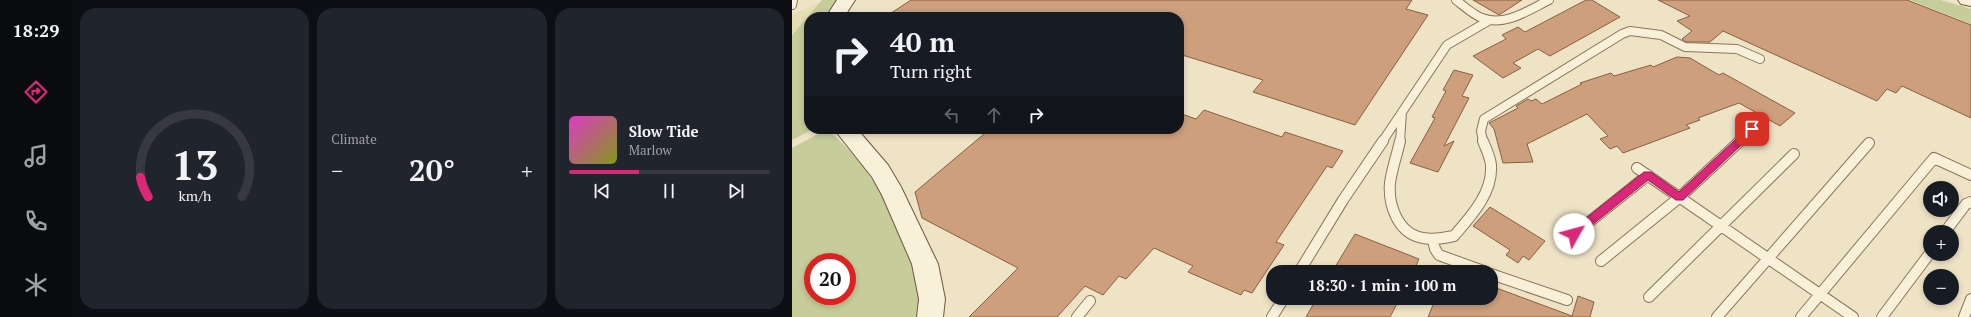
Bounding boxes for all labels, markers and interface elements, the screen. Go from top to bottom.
text: 18:29 [13,18,59,42]
text: 40 m [890,23,955,60]
icon: right [824,28,876,80]
text: Turn right [890,59,972,83]
icon: directions [22,78,50,106]
icon: left [941,104,963,126]
icon: ahead [983,104,1005,126]
icon: right [1025,104,1047,126]
pin [1735,112,1769,146]
icon: arrive [1741,118,1763,140]
text: Slow Tide [629,121,699,141]
text: Climate [331,130,377,148]
text: 13 [171,136,218,191]
text: Marlow [629,141,672,159]
icon: music [22,142,50,170]
text: 20° [409,150,455,190]
text: − [331,156,343,185]
text: + [521,156,533,185]
icon: previous [591,180,613,202]
icon: pause [658,180,680,202]
icon: next [725,180,747,202]
map controls [1923,181,1959,305]
button: sound [1923,181,1959,217]
text: km/h [178,185,212,204]
icon: phone [22,207,50,235]
position arrow [1553,213,1595,255]
button: + [1923,225,1959,261]
speed limit sign: 20 [804,253,856,305]
button: − [1923,269,1959,305]
icon: climate [22,271,50,299]
text: 18:30 · 1 min · 100 m [1308,275,1456,295]

